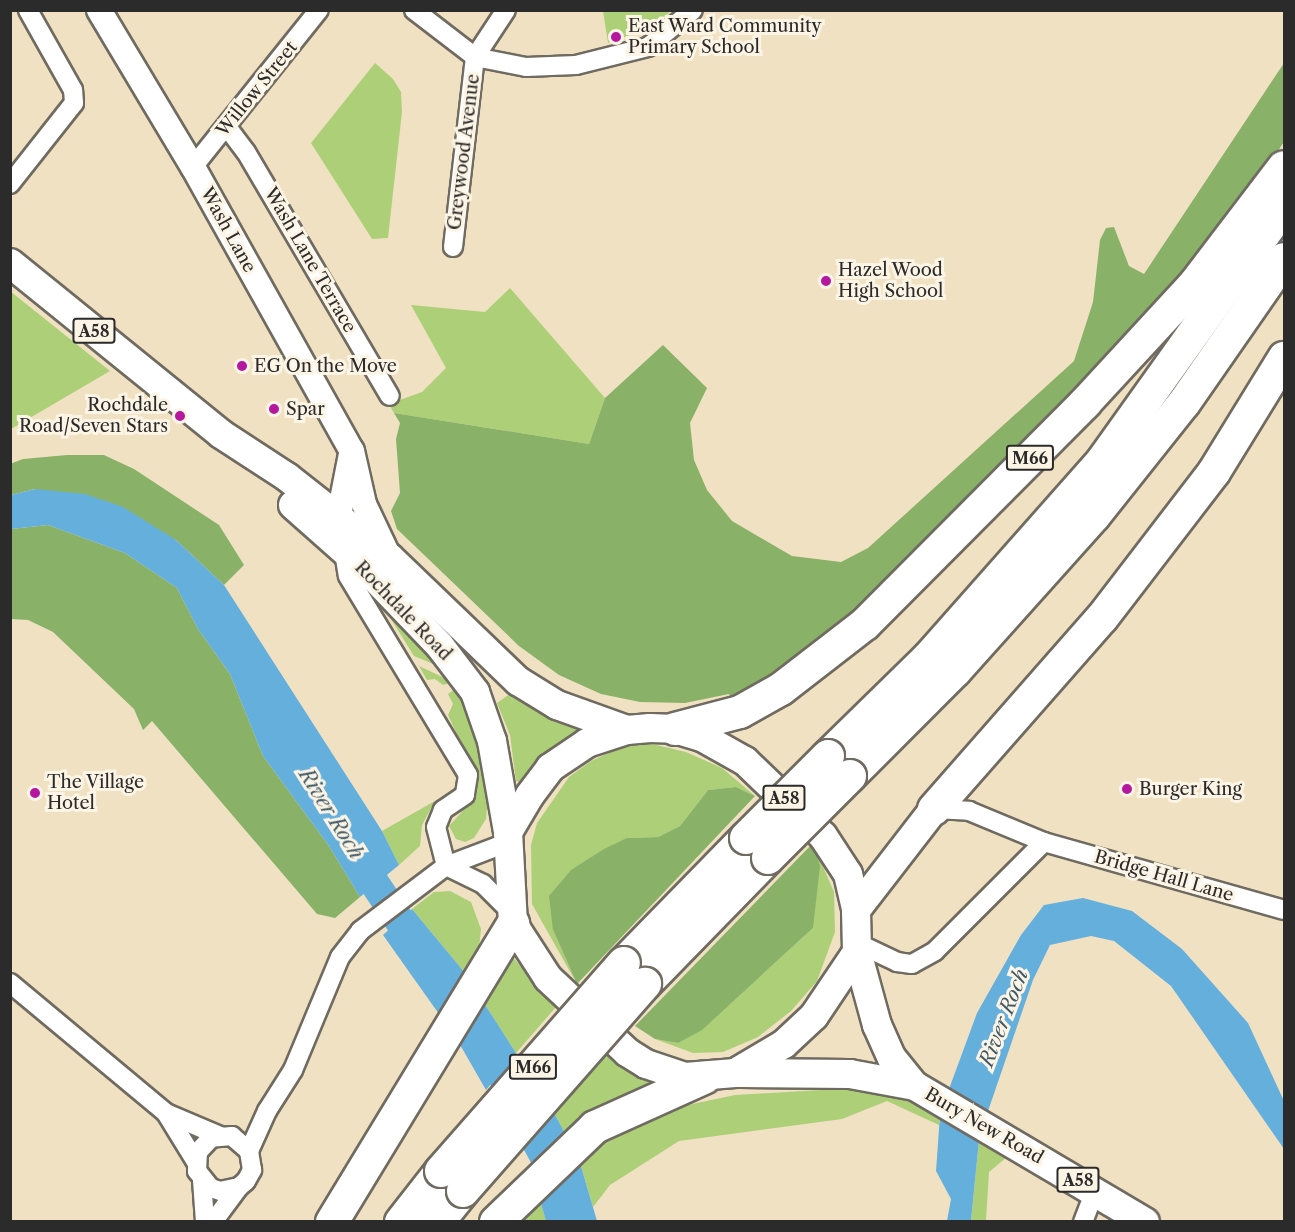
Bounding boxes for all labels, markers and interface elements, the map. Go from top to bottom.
place label: East Ward Community Primary School [628,16,822,58]
marker: East Ward Community Primary School [609,30,623,44]
street label: Willow Street [212,37,302,141]
street label: Greywood Avenue [444,72,484,232]
street label: Wash Lane Terrace [259,183,361,337]
street label: Wash Lane [196,184,260,276]
place label: Hazel Wood High School [838,260,944,302]
marker: Hazel Wood High School [819,274,833,288]
road number: A58 [72,318,116,344]
place label: EG On the Move [254,355,397,377]
marker: EG On the Move [235,359,249,373]
place label: Rochdale Road/Seven Stars [19,395,168,438]
place label: Spar [286,398,325,420]
marker: Spar [267,402,281,416]
marker: Rochdale Road/Seven Stars [173,409,187,423]
road number: M66 [1004,445,1056,471]
street label: Rochdale Road [350,557,456,665]
water label: River Roch [294,764,368,864]
place label: The Village Hotel [47,772,145,814]
place label: Burger King [1139,778,1242,800]
marker: Burger King [1120,782,1134,796]
road number: A58 [762,785,806,811]
marker: The Village Hotel [28,786,42,800]
street label: Bridge Hall Lane [1092,846,1236,906]
water label: River Roch [974,966,1034,1070]
road number: M66 [508,1054,558,1080]
street label: Bury New Road [920,1083,1048,1169]
road number: A58 [1056,1167,1100,1193]

